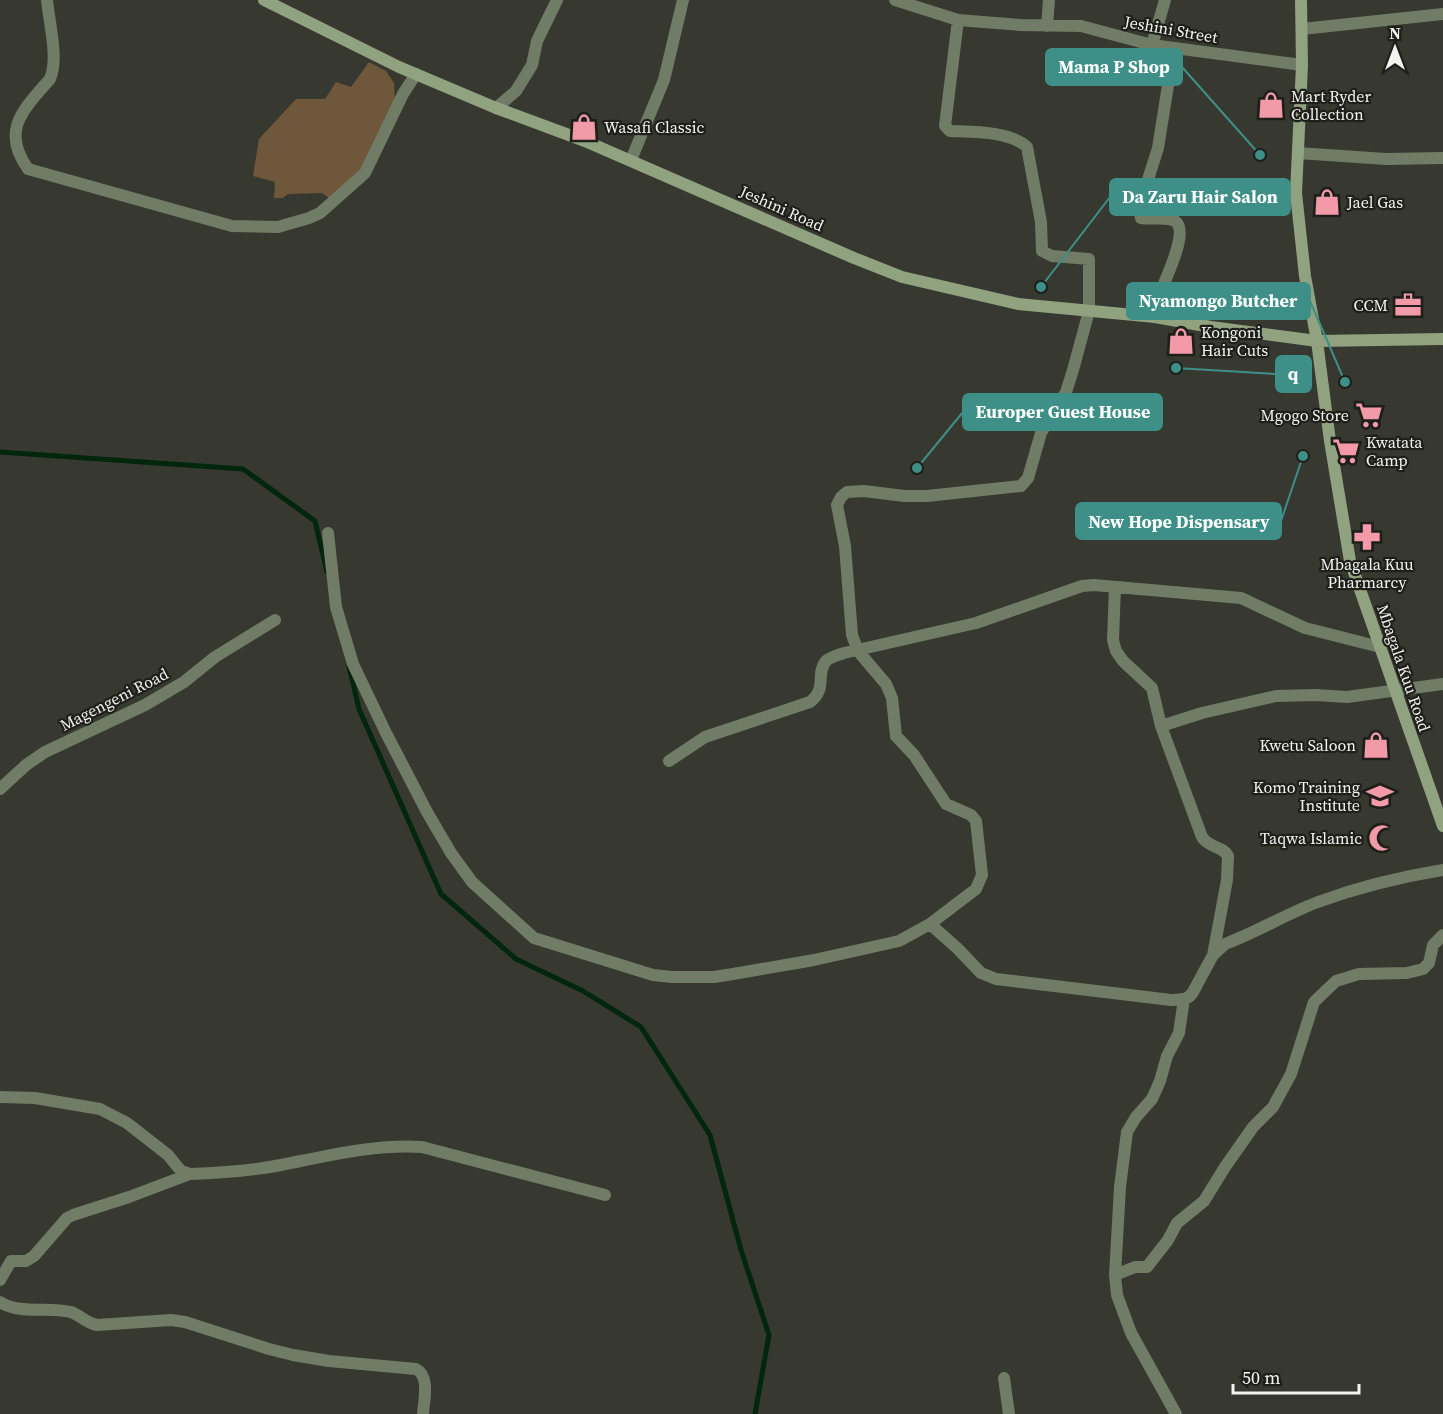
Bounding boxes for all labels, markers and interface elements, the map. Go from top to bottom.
street label: Jeshini Street [1122,10,1220,48]
north arrow [1365,18,1425,78]
text: N [1389,22,1401,44]
callout: Mama P Shop [1046,49,1182,85]
text: Mama P Shop [1058,54,1170,79]
place label: Mart Ryder Collection [1291,85,1371,125]
shop icon: Mart Ryder Collection [1256,90,1286,120]
shop icon: Wasafi Classic [569,112,599,142]
place label: Wasafi Classic [604,116,704,138]
street label: Jeshini Road [736,179,827,236]
callout: Da Zaru Hair Salon [1110,179,1290,215]
text: Da Zaru Hair Salon [1122,184,1278,209]
shop icon: Jael Gas [1312,187,1342,217]
place label: Jael Gas [1346,191,1403,213]
callout: Nyamongo Butcher [1127,283,1310,319]
text: Nyamongo Butcher [1139,288,1298,313]
office icon: CCM [1393,290,1423,320]
place label: CCM [1353,294,1388,316]
place label: Kongoni Hair Cuts [1201,321,1268,361]
shop icon: Kongoni Hair Cuts [1166,326,1196,356]
callout: q [1276,356,1311,392]
text: q [1288,361,1299,386]
callout: Europer Guest House [963,394,1162,430]
text: Europer Guest House [976,399,1150,424]
supermarket icon: Mgogo Store [1354,400,1384,430]
place label: Mgogo Store [1261,404,1349,426]
place label: Kwatata Camp [1366,431,1423,471]
supermarket icon: Kwatata Camp [1331,436,1361,466]
callout: New Hope Dispensary [1076,503,1281,539]
text: New Hope Dispensary [1088,509,1270,534]
pharmacy icon: Mbagala Kuu Pharmarcy [1352,522,1382,552]
place label: Mbagala Kuu Pharmarcy [1320,553,1414,593]
street label: Mbagala Kuu Road [1372,601,1436,735]
street label: Magengeni Road [56,662,172,736]
shop icon: Kwetu Saloon [1361,730,1391,760]
place label: Kwetu Saloon [1260,734,1356,756]
place label: Komo Training Institute [1253,776,1360,816]
school or university icon: Komo Training Institute [1365,781,1395,811]
mosque icon: Taqwa Islamic [1367,823,1397,853]
place label: Taqwa Islamic [1260,827,1362,849]
scale bar [1233,1357,1359,1395]
text: 50 m [1242,1365,1280,1390]

